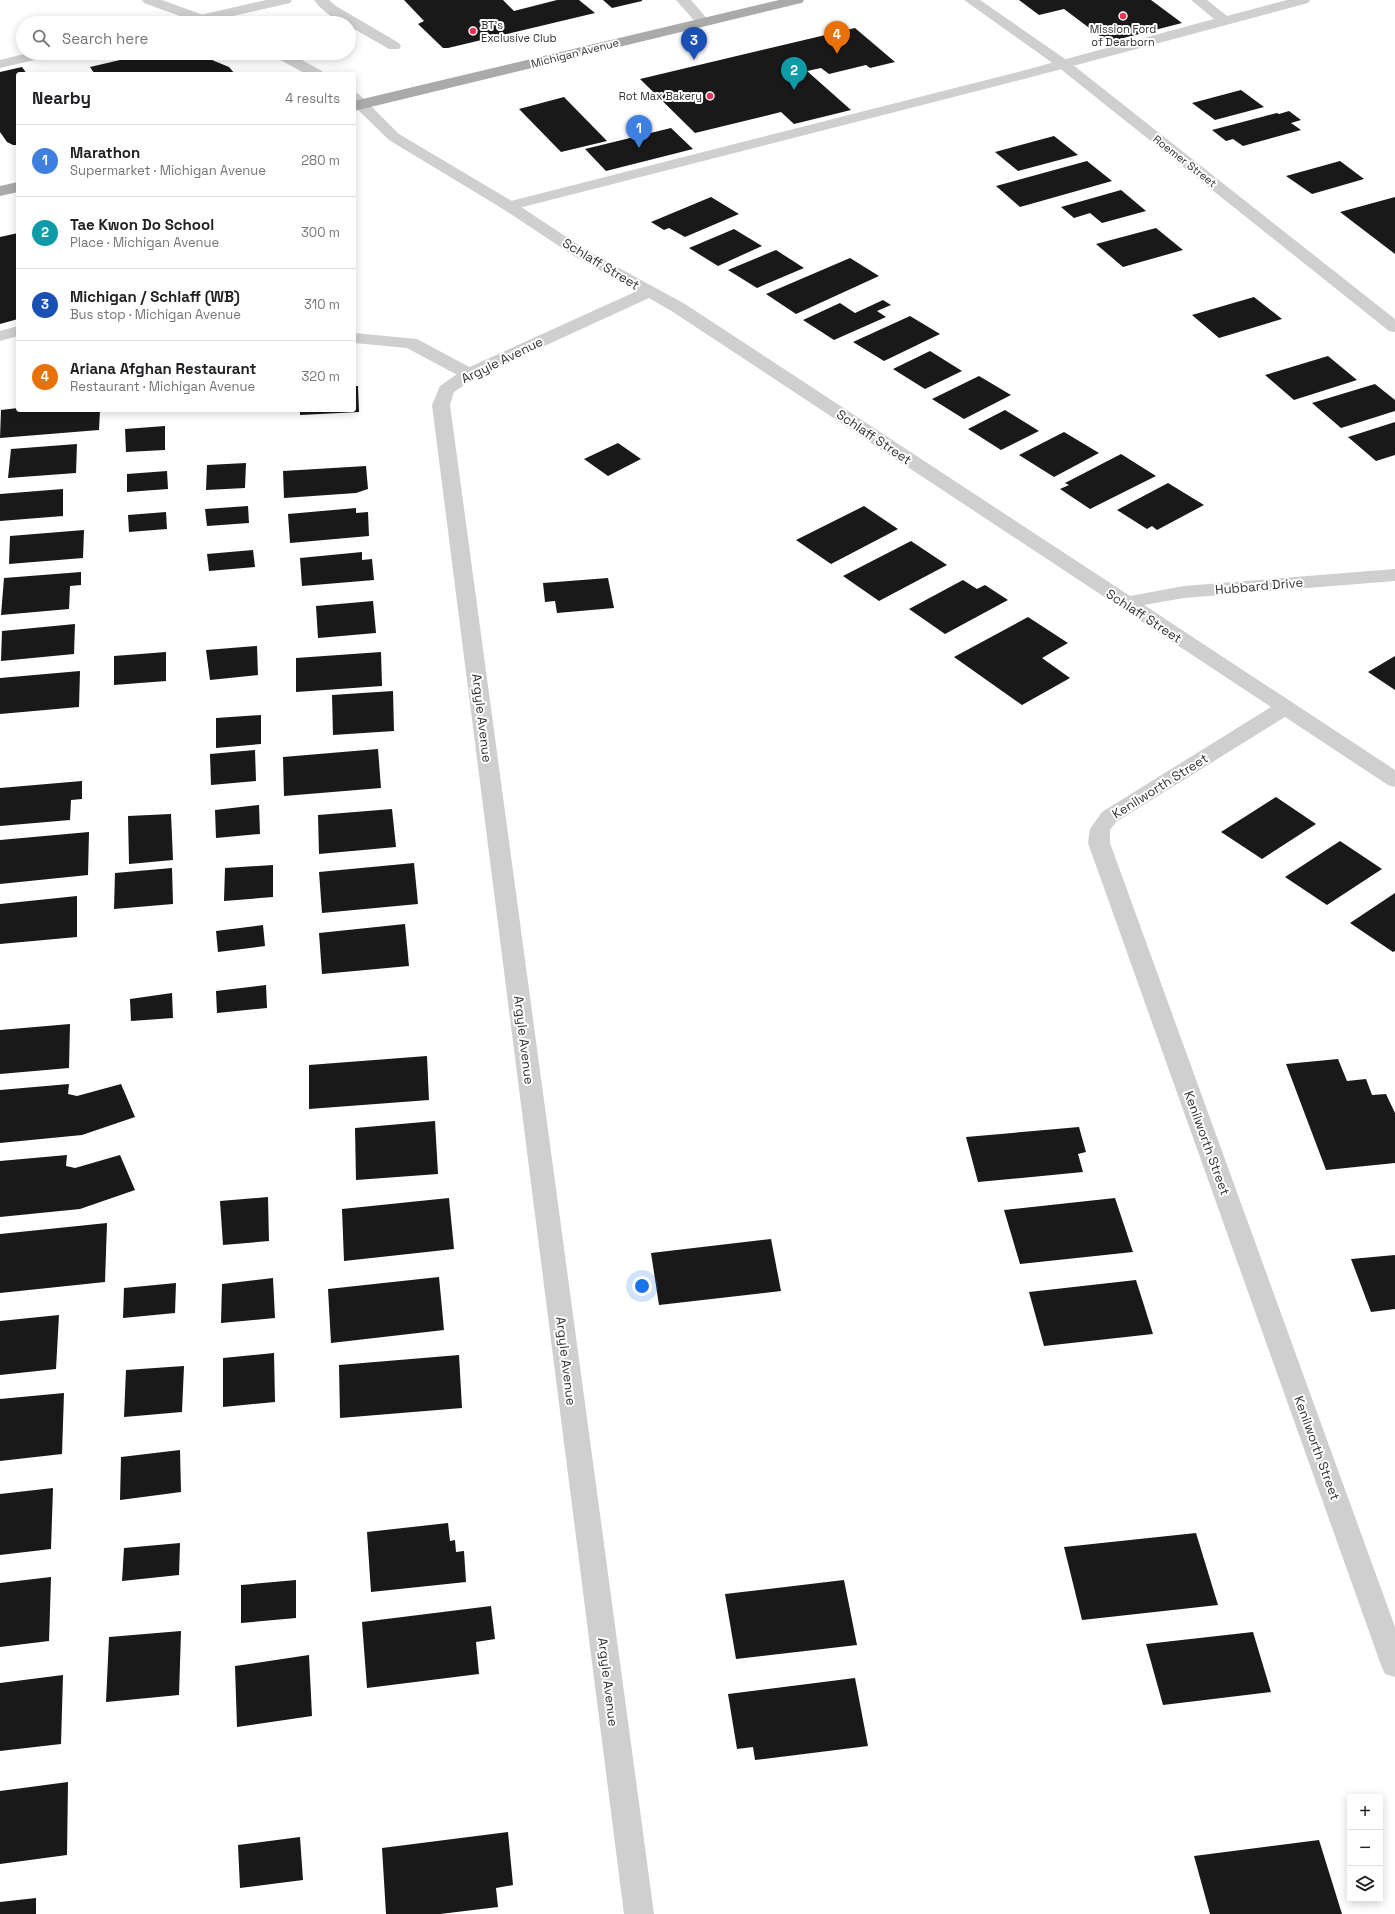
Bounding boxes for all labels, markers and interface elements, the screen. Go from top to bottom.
marker: Mission Ford of Dearborn [1118,11,1128,21]
search box [16,16,356,60]
place label: BT's Exclusive Club [481,18,556,45]
pin: 4 [824,21,850,54]
place label: Mission Ford of Dearborn [1090,22,1156,49]
marker: BT's Exclusive Club [468,26,478,36]
icon: search [30,27,52,49]
pin: 3 [681,27,707,60]
text: Search here [62,29,148,48]
street label: Michigan Avenue [530,35,620,71]
pin: 2 [781,57,807,90]
text: Nearby [32,87,91,109]
place label: Rot Max Bakery [619,89,702,103]
text: 4 results [285,90,340,107]
marker: Rot Max Bakery [705,91,715,101]
pin: 1 [626,115,652,148]
street label: Roemer Street [1150,132,1220,190]
text: Marathon [70,143,140,162]
text: 1 [42,152,48,169]
text: 280 m [301,152,340,169]
text: Supermarket · Michigan Avenue [70,162,266,179]
text: Tae Kwon Do School [70,215,214,234]
text: 2 [41,224,49,241]
text: 300 m [301,224,340,241]
text: Place · Michigan Avenue [70,234,219,251]
street label: Schlaff Street [559,234,643,294]
text: Michigan / Schlaff (WB) [70,287,240,306]
text: 3 [41,296,49,313]
text: 310 m [304,296,340,313]
text: Bus stop · Michigan Avenue [70,306,241,323]
street label: Argyle Avenue [458,333,546,387]
text: Ariana Afghan Restaurant [70,359,256,378]
text: 4 [41,368,49,385]
text: 320 m [301,368,340,385]
text: Restaurant · Michigan Avenue [70,378,255,395]
street label: Schlaff Street [833,406,915,468]
street label: Hubbard Drive [1214,574,1304,598]
street label: Schlaff Street [1103,585,1185,647]
street label: Argyle Avenue [468,673,496,763]
street label: Kenilworth Street [1109,750,1211,822]
street label: Argyle Avenue [510,995,538,1085]
street label: Kenilworth Street [1180,1088,1234,1198]
your location [632,1276,652,1296]
street label: Argyle Avenue [552,1316,580,1406]
street label: Kenilworth Street [1290,1393,1344,1503]
street label: Argyle Avenue [594,1637,622,1727]
map controls [1347,1794,1383,1902]
button: + [1347,1794,1383,1830]
button: − [1347,1830,1383,1866]
button: layers [1347,1866,1383,1902]

